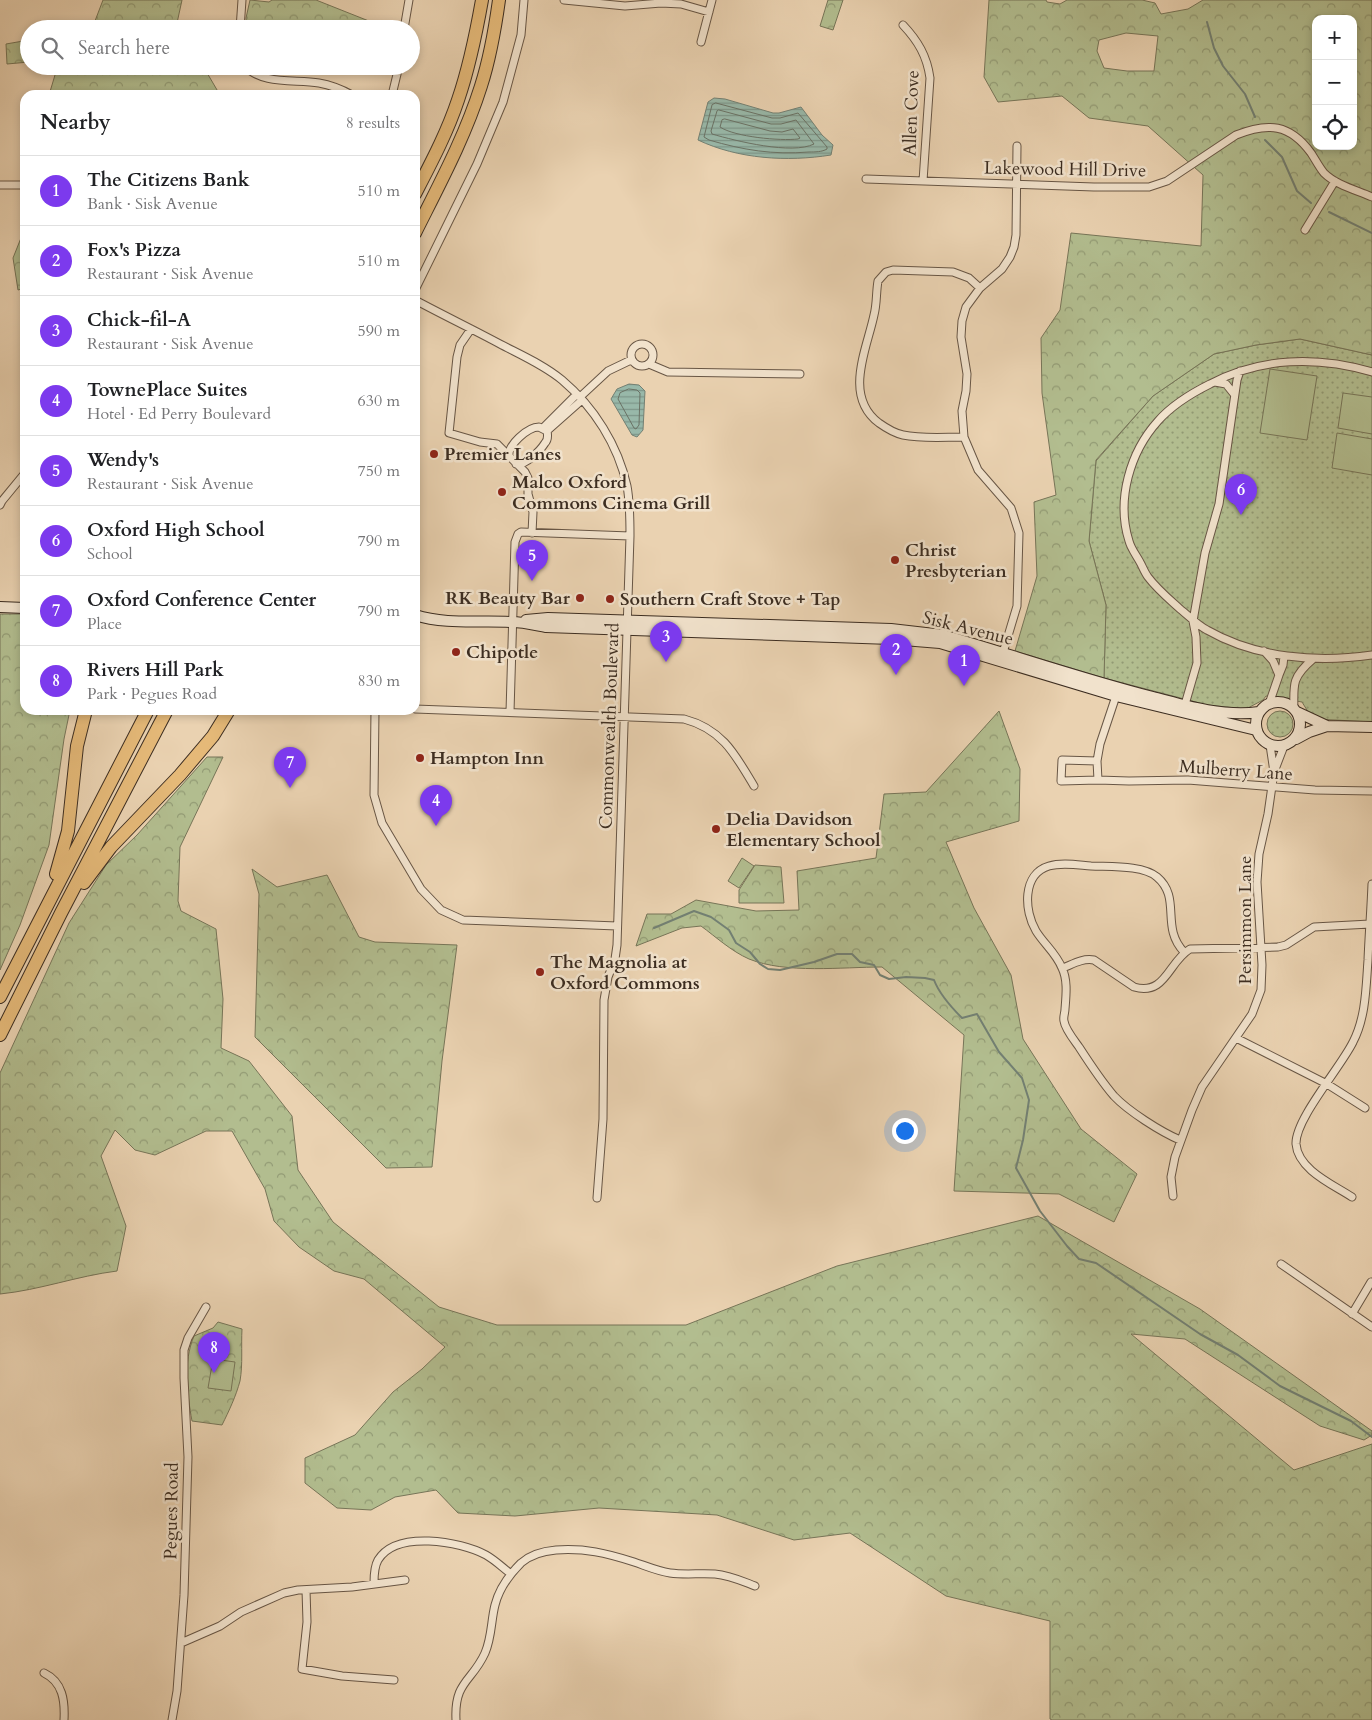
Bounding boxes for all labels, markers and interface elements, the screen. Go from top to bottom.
map controls [1312,15,1357,150]
button: + [1312,15,1357,60]
search box [20,20,420,75]
icon: search [38,34,66,62]
text: Search here [78,35,170,61]
button: − [1312,60,1357,105]
street label: Allen Cove [898,70,925,156]
button: locate [1312,105,1357,150]
text: Nearby [40,108,111,137]
text: 8 results [346,112,400,134]
street label: Lakewood Hill Drive [984,156,1146,183]
text: The Citizens Bank [87,167,250,193]
text: 1 [52,180,60,202]
text: 510 m [358,180,400,202]
text: Bank · Sisk Avenue [87,193,218,215]
text: Fox's Pizza [87,237,181,263]
text: 2 [52,250,60,272]
text: 510 m [358,250,400,272]
text: Restaurant · Sisk Avenue [87,263,254,285]
text: Chick-fil-A [87,307,191,333]
text: 3 [52,320,60,342]
text: 590 m [358,320,400,342]
text: Restaurant · Sisk Avenue [87,333,254,355]
text: TownePlace Suites [87,377,247,403]
text: 4 [52,390,60,412]
text: 630 m [358,390,400,412]
text: Hotel · Ed Perry Boulevard [87,403,271,425]
place label: Premier Lanes [444,442,561,467]
text: Wendy's [87,447,159,473]
marker: Premier Lanes [428,448,440,460]
text: 5 [52,460,60,482]
text: 750 m [358,460,400,482]
place label: Malco Oxford Commons Cinema Grill [512,470,710,516]
text: Restaurant · Sisk Avenue [87,473,254,495]
pin: 6 [1225,474,1257,515]
marker: Malco Oxford Commons Cinema Grill [496,486,508,498]
text: Oxford High School [87,517,265,543]
text: 6 [52,530,60,552]
text: 790 m [358,530,400,552]
place label: Christ Presbyterian [905,538,1007,584]
pin: 5 [516,540,548,581]
text: School [87,543,132,565]
marker: Christ Presbyterian [889,554,901,566]
place label: RK Beauty Bar [445,586,571,611]
text: Oxford Conference Center [87,587,316,613]
place label: Southern Craft Stove + Tap [620,587,841,612]
marker: RK Beauty Bar [574,592,586,604]
marker: Southern Craft Stove + Tap [604,593,616,605]
text: 7 [52,600,60,622]
text: 790 m [358,600,400,622]
street label: Sisk Avenue [920,605,1016,652]
text: Place [87,613,122,635]
pin: 3 [650,621,682,662]
street label: Commonwealth Boulevard [593,622,626,830]
pin: 2 [880,634,912,675]
place label: Chipotle [466,640,538,665]
pin: 1 [948,645,980,686]
marker: Chipotle [450,646,462,658]
text: Rivers Hill Park [87,657,224,683]
text: 8 [52,670,60,692]
text: 830 m [358,670,400,692]
text: Park · Pegues Road [87,683,217,705]
place label: Hampton Inn [430,746,545,771]
pin: 7 [274,747,306,788]
marker: Hampton Inn [414,752,426,764]
street label: Mulberry Lane [1178,754,1294,787]
pin: 4 [420,785,452,826]
place label: Delia Davidson Elementary School [726,807,880,853]
marker: Delia Davidson Elementary School [710,823,722,835]
street label: Persimmon Lane [1233,856,1258,984]
place label: The Magnolia at Oxford Commons [550,950,700,996]
marker: The Magnolia at Oxford Commons [534,966,546,978]
your location [892,1118,918,1144]
pin: 8 [198,1332,230,1373]
street label: Pegues Road [158,1462,185,1560]

